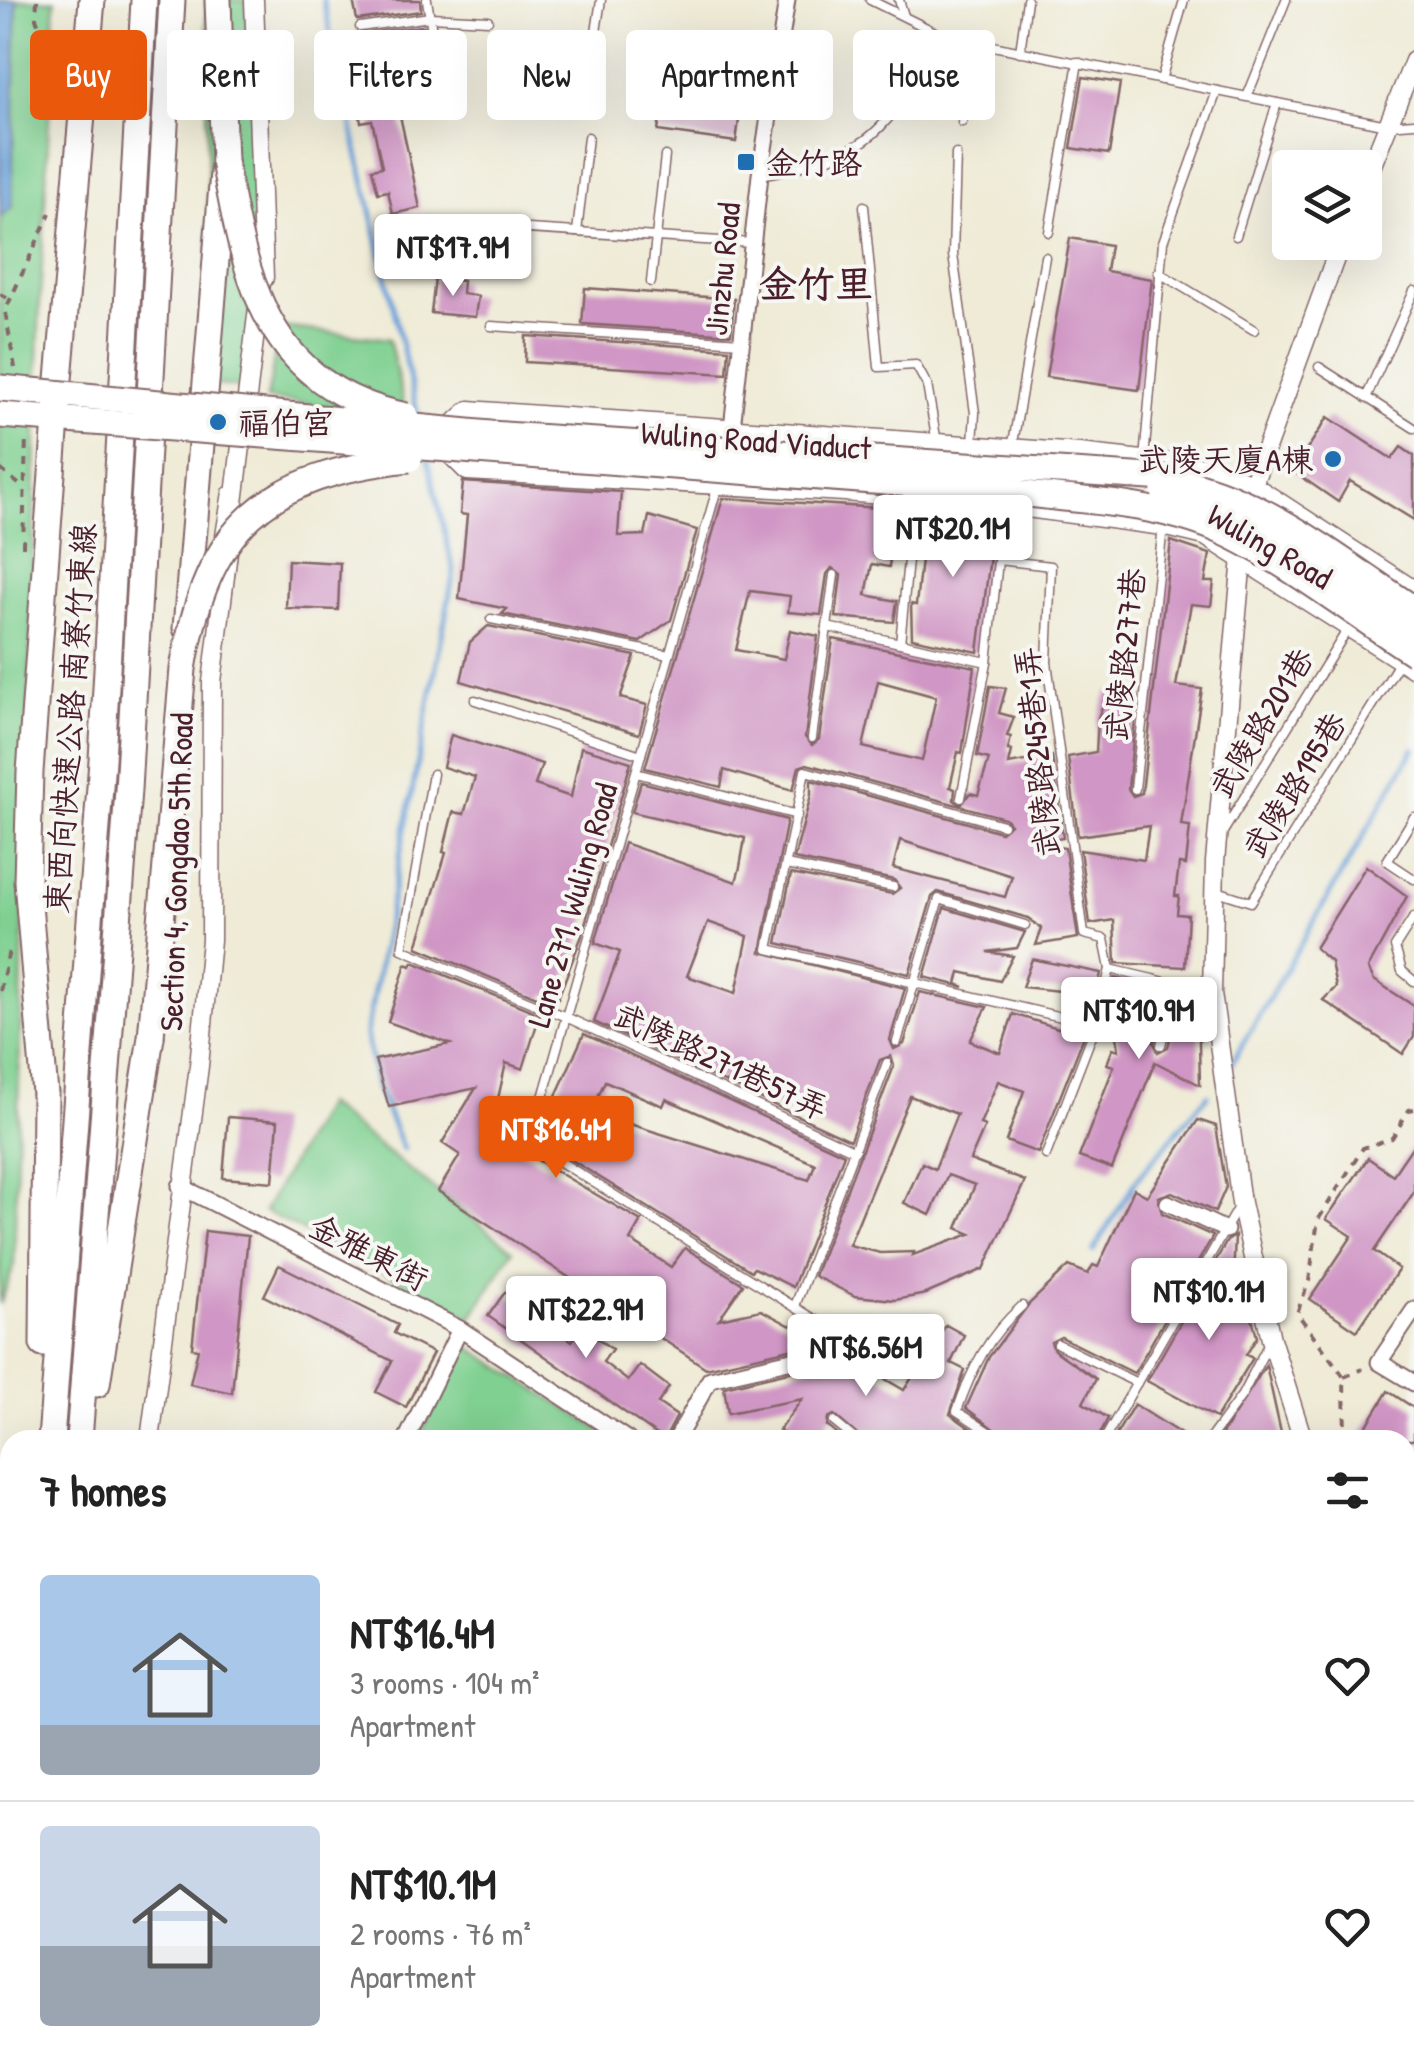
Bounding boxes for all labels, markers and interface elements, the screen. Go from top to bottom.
chip: Buy [30,30,147,120]
chip: Rent [167,30,294,120]
chip: Filters [314,30,467,120]
chip: New [487,30,606,120]
chip: Apartment [626,30,833,120]
chip: House [853,30,995,120]
place label: 金竹路 [766,141,862,184]
map controls [1272,150,1382,260]
button: layers [1272,150,1382,260]
marker: 金竹路 [735,151,757,173]
street label: Jinzhu Road [694,201,750,337]
pin: NT$17.9M [350,214,556,299]
text: NT$17.9M [396,225,510,268]
district label: 金竹里 [759,257,873,309]
place label: 福伯宮 [238,401,334,444]
marker: 福伯宮 [207,411,229,433]
street label: Wuling Road Viaduct [640,411,873,470]
place label: 武陵天廈A棟 [1137,438,1313,481]
marker: 武陵天廈A棟 [1322,448,1344,470]
street label: Wuling Road [1200,493,1340,599]
pin: NT$20.1M [850,495,1056,580]
text: NT$20.1M [895,506,1011,549]
street label: 東西向快速公路 南寮竹東線 [35,521,105,915]
street label: 武陵路277巷 [1093,566,1155,744]
street label: 武陵路201巷 [1199,640,1323,806]
street label: 武陵路245巷1弄 [1005,644,1069,860]
street label: 武陵路195巷 [1232,704,1356,866]
street label: Section 4, Gongdao 5th Road [149,712,203,1032]
street label: Lane 271, Wuling Road [517,778,627,1032]
pin: NT$10.9M [1036,977,1242,1062]
text: NT$10.9M [1083,988,1195,1031]
street label: 武陵路271巷57弄 [607,993,835,1129]
pin: NT$16.4M [453,1096,659,1181]
text: NT$16.4M [501,1107,611,1150]
street label: 金雅東街 [302,1204,436,1300]
pin: NT$10.1M [1106,1258,1312,1343]
text: NT$10.1M [1153,1269,1265,1312]
pin: NT$22.9M [483,1276,689,1361]
text: NT$22.9M [528,1287,644,1330]
pin: NT$6.56M [763,1314,969,1399]
text: NT$6.56M [809,1325,923,1368]
text: 7 homes [40,1462,166,1519]
icon: filters [1320,1463,1375,1518]
text: NT$16.4M [350,1604,495,1661]
icon: home [120,1615,240,1735]
icon: heart [1320,1648,1375,1703]
text: 3 rooms · 104 m² [350,1661,539,1704]
text: Apartment [350,1704,475,1747]
text: NT$10.1M [350,1855,497,1912]
icon: home [120,1866,240,1986]
icon: heart [1320,1899,1375,1954]
text: 2 rooms · 76 m² [350,1912,531,1955]
text: Apartment [350,1955,475,1998]

